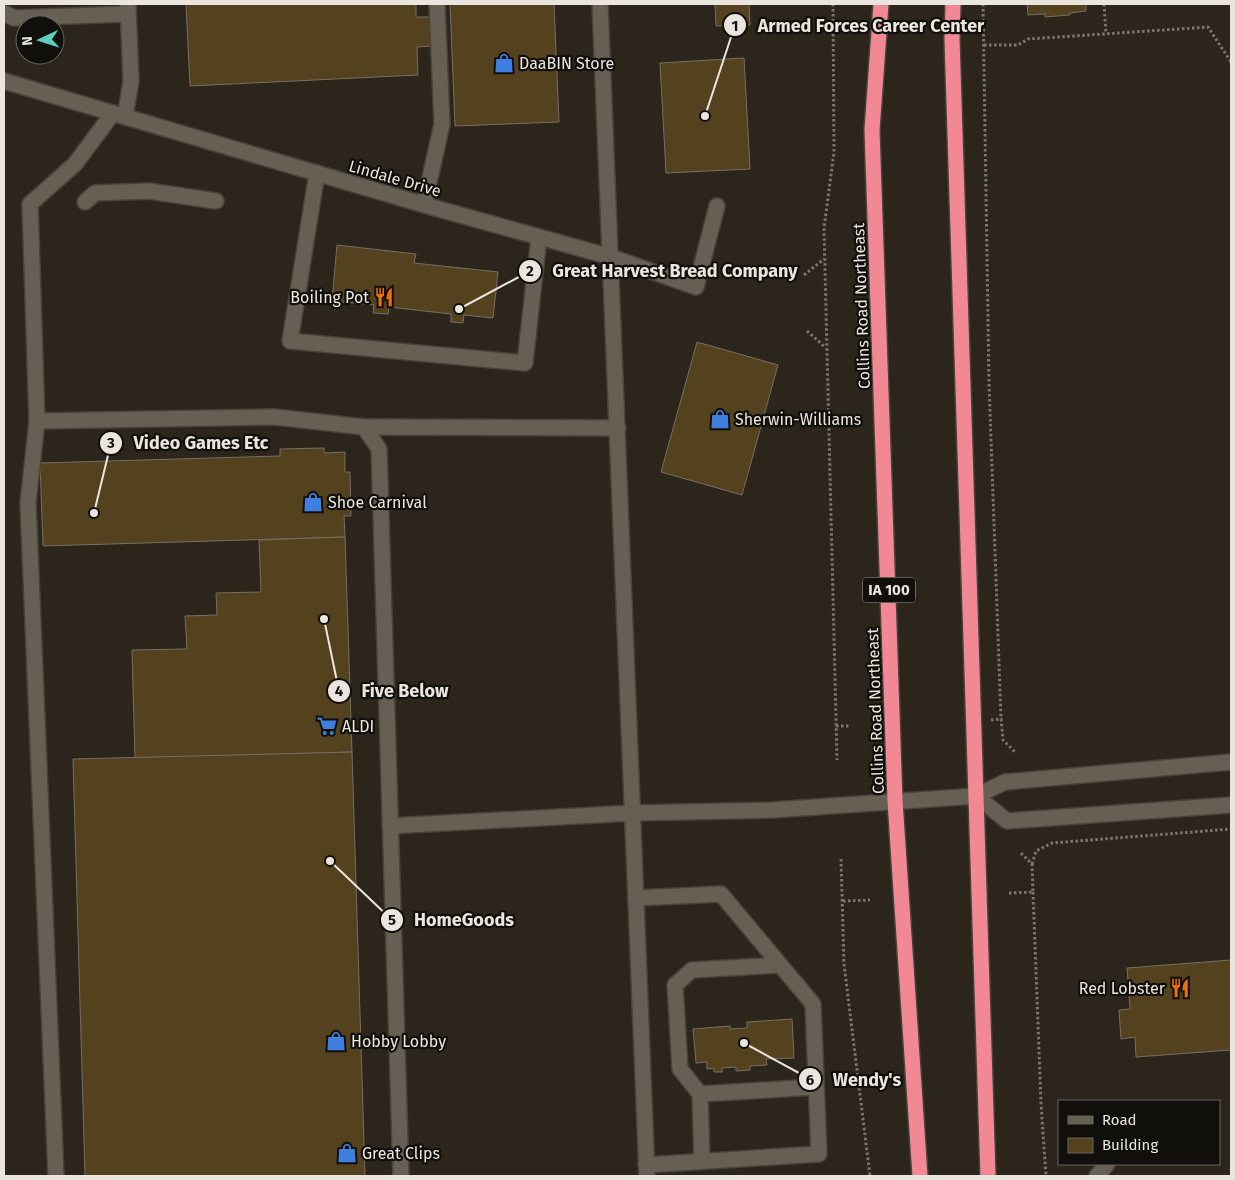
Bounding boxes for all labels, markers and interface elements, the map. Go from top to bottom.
callout: Armed Forces Career Center [722,9,994,42]
north arrow [15,15,65,65]
text: Armed Forces Career Center [757,15,985,37]
text: 1 [732,17,738,35]
text: N [19,36,36,46]
shop icon: DaaBIN Store [493,52,515,74]
place label: DaaBIN Store [519,54,614,73]
street label: Lindale Drive [347,156,443,201]
street label: Collins Road Northeast [849,222,874,389]
callout: Great Harvest Bread Company [517,254,807,287]
text: Great Harvest Bread Company [552,260,798,282]
text: 2 [526,262,534,280]
restaurant icon: Boiling Pot [373,286,395,308]
place label: Boiling Pot [290,288,369,307]
shop icon: Sherwin-Williams [709,408,731,430]
place label: Sherwin-Williams [735,410,861,429]
callout: Video Games Etc [99,426,279,459]
text: Video Games Etc [133,432,269,454]
text: 3 [106,434,115,452]
shop icon: Shoe Carnival [302,491,324,513]
place label: Shoe Carnival [328,493,427,512]
road number: IA 100 [863,578,915,602]
street label: Collins Road Northeast [863,627,888,794]
callout: Five Below [327,675,459,708]
text: Five Below [362,680,449,702]
text: 4 [335,682,344,700]
supermarket icon: ALDI [316,715,338,737]
place label: ALDI [342,717,374,736]
callout: HomeGoods [379,903,524,936]
text: HomeGoods [414,909,514,931]
text: 5 [388,911,396,929]
restaurant icon: Red Lobster [1169,977,1191,999]
place label: Red Lobster [1079,979,1166,998]
shop icon: Hobby Lobby [325,1030,347,1052]
place label: Hobby Lobby [351,1032,446,1051]
callout: Wendy's [798,1063,911,1096]
text: Wendy's [833,1069,901,1091]
text: 6 [806,1071,815,1089]
legend [1058,1100,1220,1165]
text: Road [1102,1111,1137,1129]
text: Building [1102,1136,1158,1154]
shop icon: Great Clips [336,1142,358,1164]
place label: Great Clips [362,1144,440,1163]

